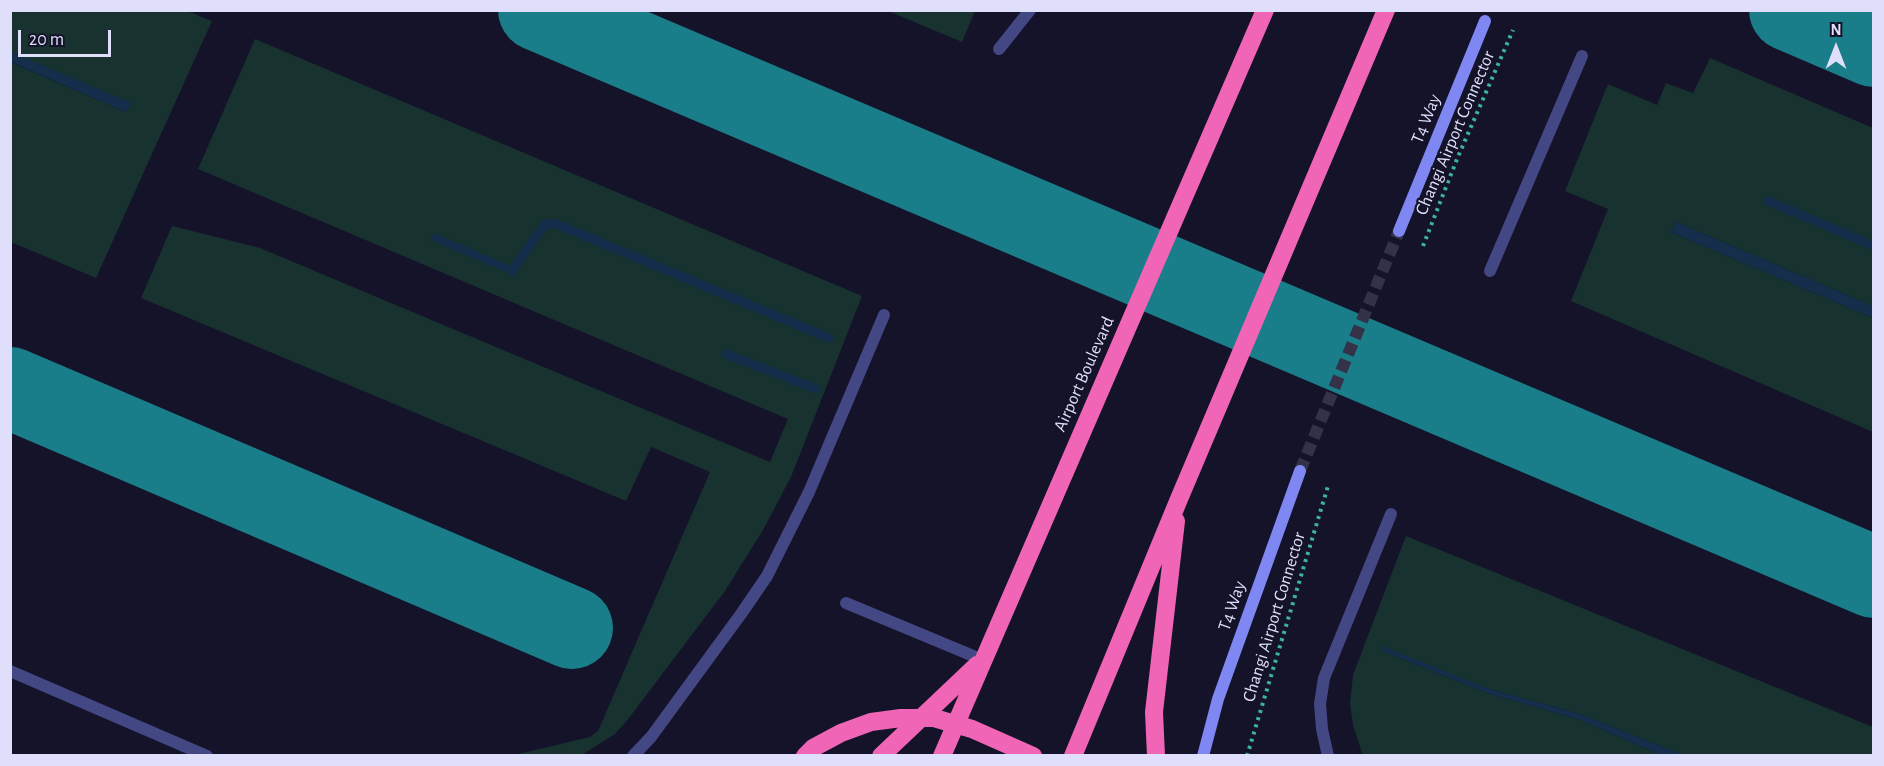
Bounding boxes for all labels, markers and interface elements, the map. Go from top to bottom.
scale bar [21,18,114,56]
north arrow [1806,18,1866,78]
text: N [1830,22,1842,38]
text: 20 m [29,31,64,49]
street label: Changi Airport Connector [1411,48,1499,218]
street label: T4 Way [1406,91,1446,147]
street label: Airport Boulevard [1049,313,1119,435]
street label: Changi Airport Connector [1238,529,1310,705]
street label: T4 Way [1213,578,1251,634]

